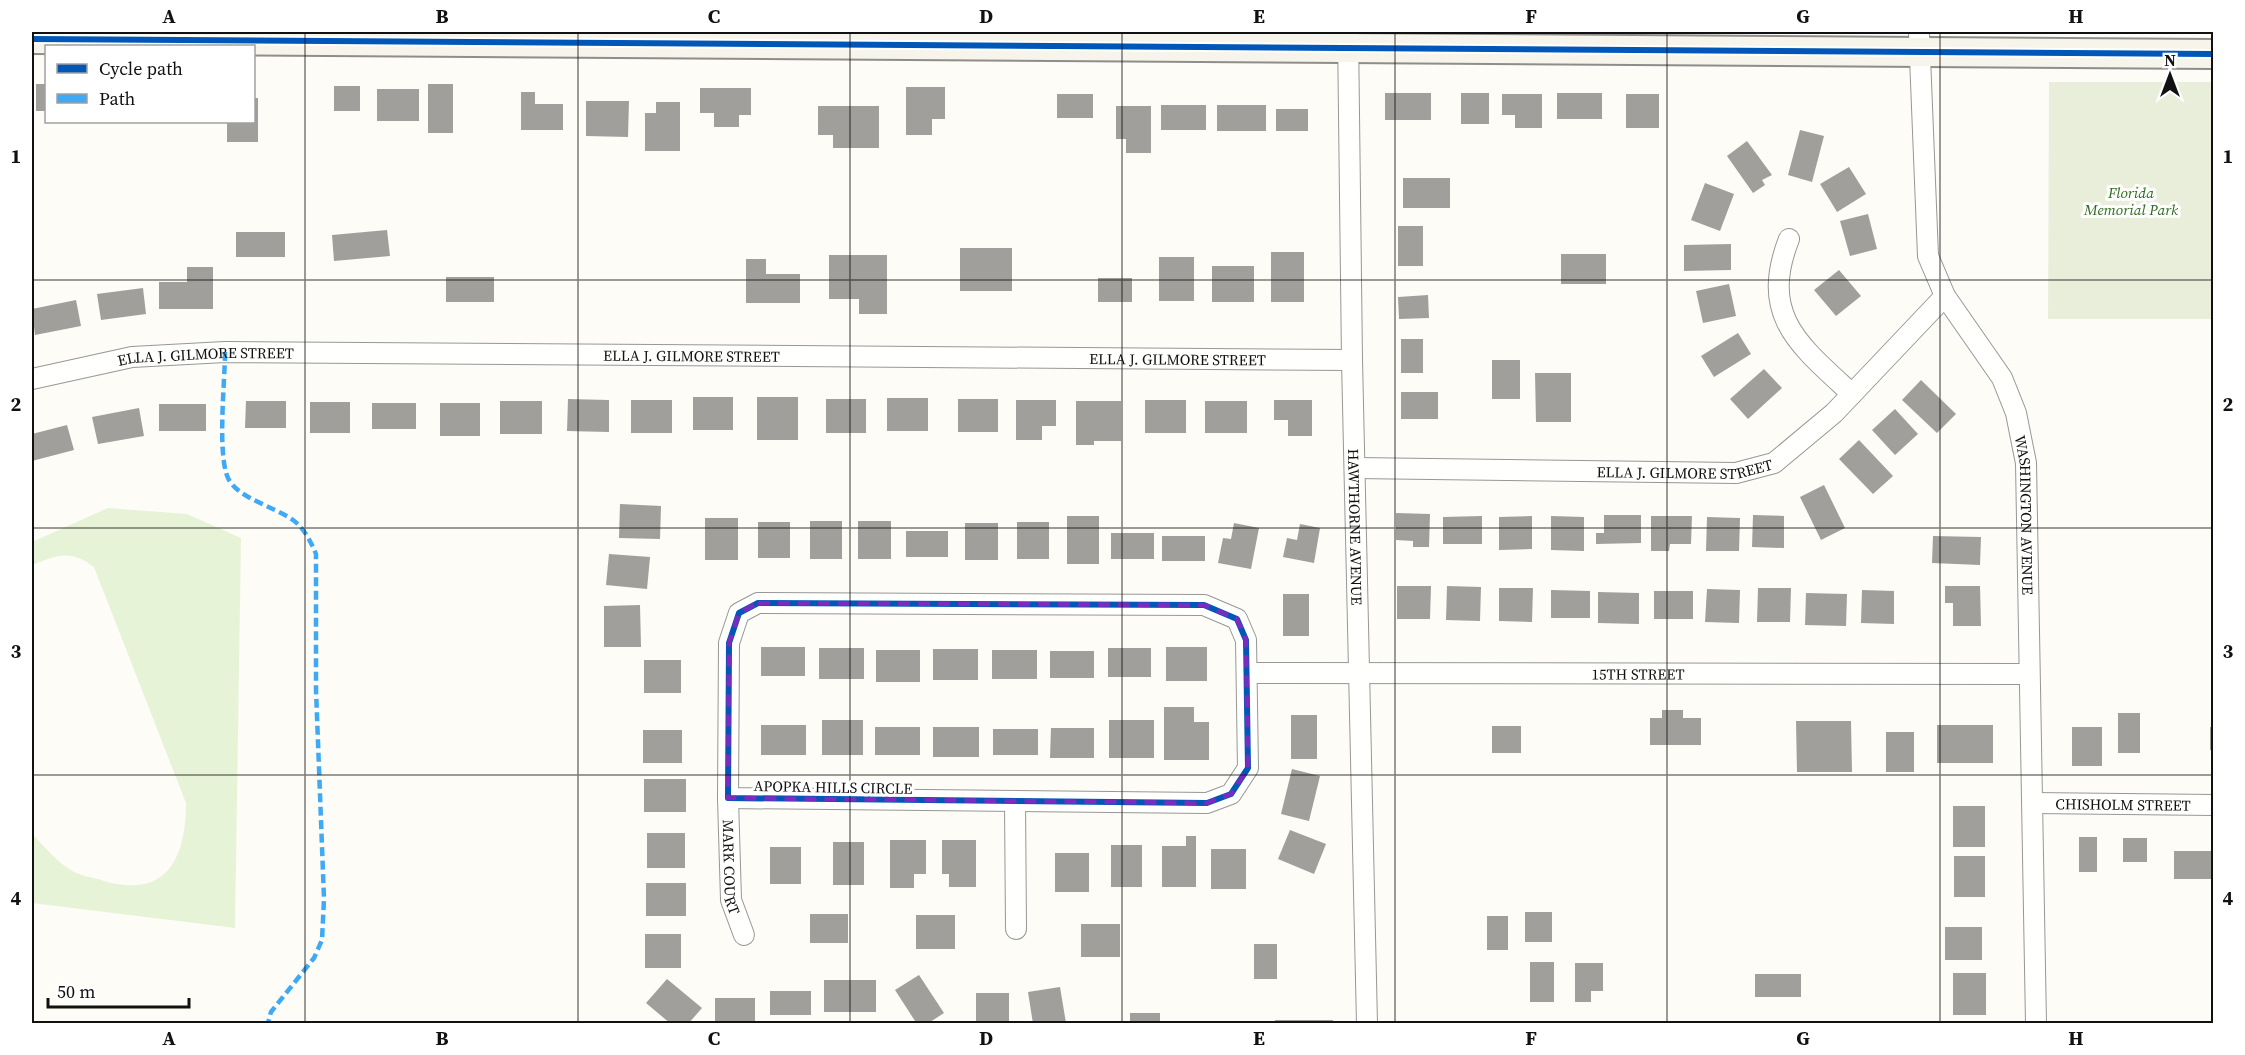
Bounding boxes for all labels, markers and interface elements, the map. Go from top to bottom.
text: A [162,2,176,30]
text: B [435,2,449,30]
text: C [708,2,720,30]
text: D [979,2,993,30]
text: E [1253,2,1265,30]
text: F [1525,2,1537,30]
text: G [1796,2,1810,30]
text: H [2068,2,2084,30]
legend [45,45,255,123]
north arrow [2140,45,2200,105]
text: N [2164,49,2176,71]
text: Cycle path [99,56,183,81]
text: Path [99,86,136,111]
text: 1 [11,142,21,170]
text: 1 [2223,142,2233,170]
park label: Florida Memorial Park [2083,182,2179,220]
street label: ELLA J. GILMORE STREET [115,341,294,370]
street label: ELLA J. GILMORE STREET [603,344,780,366]
street label: ELLA J. GILMORE STREET [1089,348,1266,370]
text: 2 [11,390,22,418]
text: 2 [2223,390,2234,418]
street label: WASHINGTON AVENUE [2010,433,2039,595]
street label: HAWTHORNE AVENUE [1344,448,1368,605]
street label: ELLA J. GILMORE STREET [1596,453,1775,484]
text: 3 [11,637,22,665]
text: 3 [2223,637,2234,665]
street label: 15TH STREET [1592,663,1684,684]
street label: APOPKA HILLS CIRCLE [753,775,913,799]
street label: CHISHOLM STREET [2055,793,2191,815]
street label: MARK COURT [718,819,746,917]
text: 4 [11,884,22,912]
text: 4 [2223,884,2234,912]
scale bar [48,971,189,1009]
text: 50 m [57,979,95,1004]
text: A [162,1024,176,1052]
text: B [435,1024,449,1052]
text: C [708,1024,720,1052]
text: D [979,1024,993,1052]
text: E [1253,1024,1265,1052]
text: F [1525,1024,1537,1052]
text: G [1796,1024,1810,1052]
text: H [2068,1024,2084,1052]

